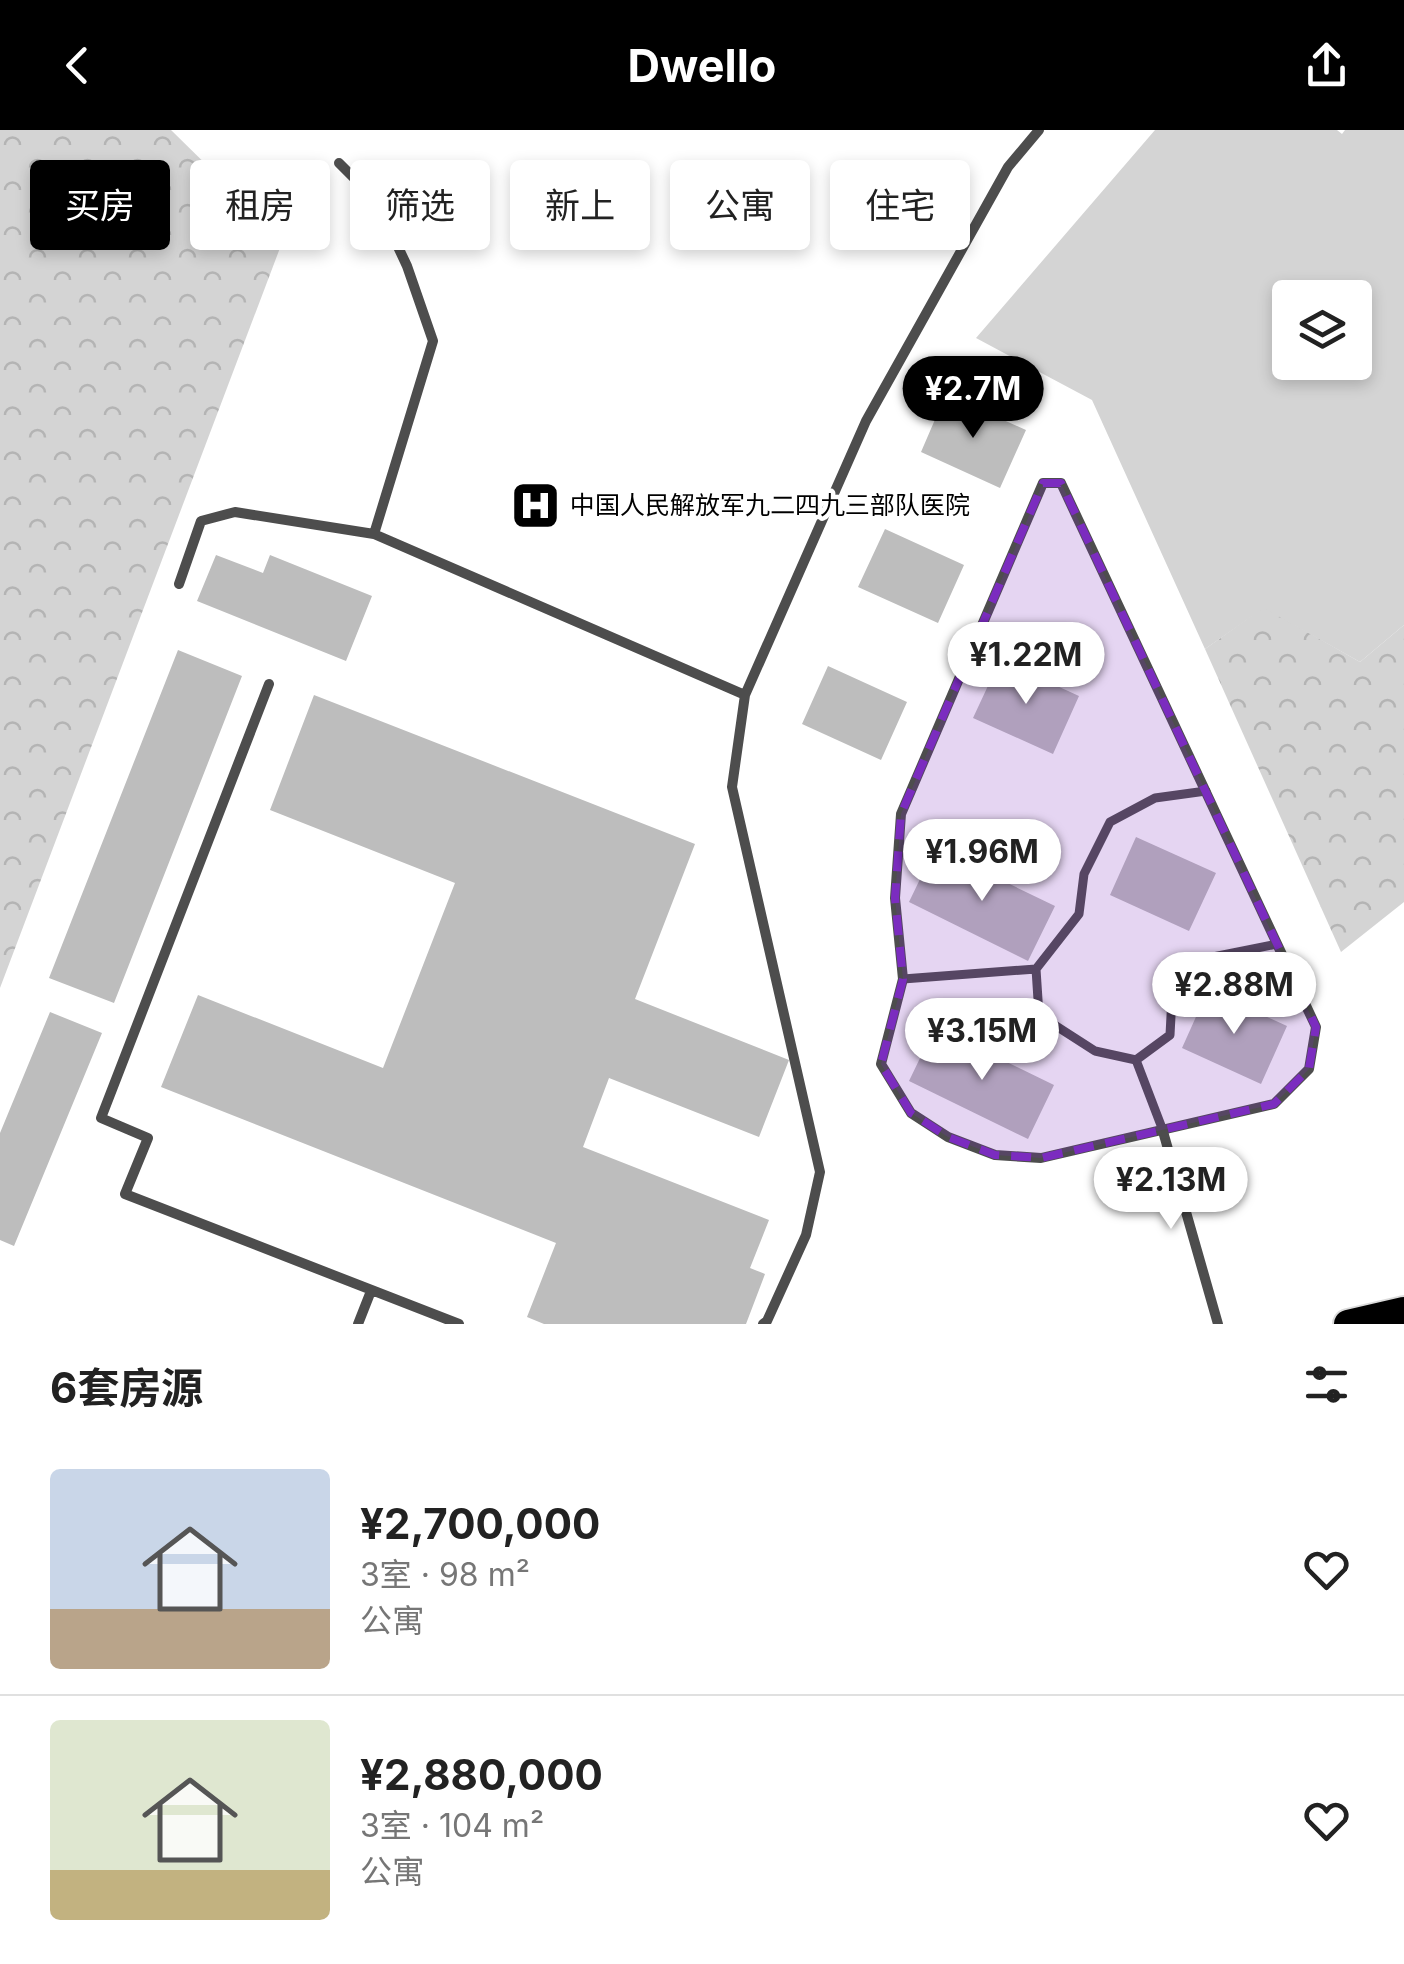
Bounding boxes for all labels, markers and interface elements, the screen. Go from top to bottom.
icon: back [50,38,105,93]
text: Dwello [628,38,776,93]
icon: share [1299,38,1354,93]
chip: 买房 [30,160,170,250]
chip: 租房 [190,160,330,250]
chip: 筛选 [350,160,490,250]
chip: 新上 [510,160,650,250]
chip: 公寓 [670,160,810,250]
chip: 住宅 [830,160,970,250]
map controls [1272,280,1372,380]
button: layers [1272,280,1372,380]
pin: ¥2.7M [903,356,1043,441]
text: ¥2.7M [925,369,1021,408]
hospital icon: 中国人民解放军九二四九三部队医院 [509,479,561,531]
place label: 中国人民解放军九二四九三部队医院 [570,490,970,520]
pin: ¥1.22M [945,622,1107,707]
text: ¥1.22M [970,635,1082,674]
pin: ¥1.96M [901,819,1063,904]
text: ¥1.96M [925,832,1039,871]
pin: ¥2.88M [1153,952,1315,1037]
text: ¥2.88M [1174,965,1294,1004]
pin: ¥3.15M [901,998,1063,1083]
text: ¥3.15M [927,1011,1037,1050]
pin: ¥2.13M [1090,1147,1252,1232]
text: ¥2.13M [1116,1160,1226,1199]
icon: filters [1299,1357,1354,1412]
text: 6套房源 [50,1362,203,1413]
text: ¥2,700,000 [360,1498,600,1549]
icon: home [130,1509,250,1629]
icon: heart [1299,1542,1354,1597]
text: 3室 · 98 m² [360,1555,530,1594]
text: 公寓 [360,1601,424,1640]
text: ¥2,880,000 [360,1749,603,1800]
icon: home [130,1760,250,1880]
icon: heart [1299,1793,1354,1848]
text: 3室 · 104 m² [360,1806,544,1845]
text: 公寓 [360,1852,424,1891]

